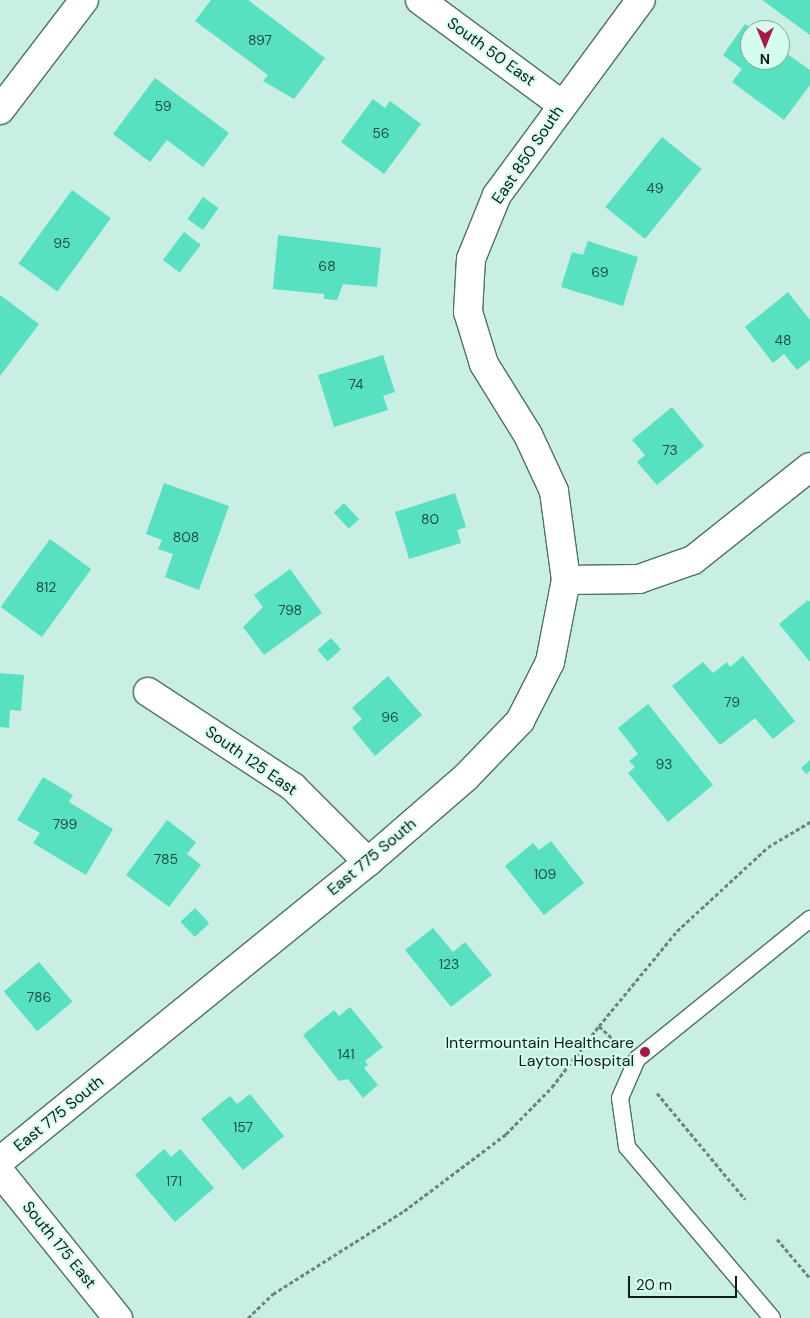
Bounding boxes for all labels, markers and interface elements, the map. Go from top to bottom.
street label: South 50 East [443,14,539,90]
north arrow [740,20,790,70]
house number: 897 [248,32,272,48]
text: N [760,50,770,68]
house number: 59 [155,98,171,114]
street label: East 850 South [488,102,568,208]
house number: 56 [372,125,390,141]
house number: 49 [646,180,664,196]
house number: 95 [53,235,71,251]
house number: 68 [318,258,336,274]
house number: 69 [591,264,609,280]
house number: 48 [774,332,792,348]
house number: 74 [348,376,364,392]
house number: 73 [662,442,678,458]
house number: 80 [421,511,439,527]
house number: 808 [173,529,199,545]
house number: 812 [36,579,56,595]
house number: 798 [278,602,302,618]
house number: 79 [724,694,740,710]
house number: 96 [381,709,399,725]
street label: South 125 East [201,722,301,800]
house number: 93 [656,756,672,772]
street label: East 775 South [324,814,420,900]
house number: 799 [53,816,77,832]
house number: 785 [154,851,178,867]
house number: 109 [534,866,556,882]
house number: 123 [439,956,459,972]
house number: 786 [27,989,51,1005]
place label: Intermountain Healthcare Layton Hospital [445,1033,634,1071]
marker: Intermountain Healthcare Layton Hospital [638,1045,652,1059]
house number: 141 [337,1046,355,1062]
street label: East 775 South [10,1072,108,1156]
house number: 157 [233,1119,253,1135]
house number: 171 [166,1173,182,1189]
street label: South 175 East [18,1198,100,1292]
scale bar [630,1266,739,1298]
text: 20 m [636,1275,672,1295]

